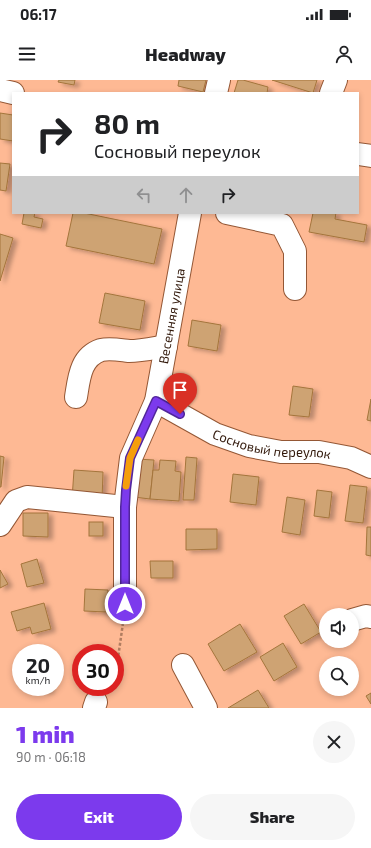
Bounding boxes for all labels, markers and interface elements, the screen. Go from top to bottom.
text: 06:17 [20,5,57,23]
icon: menu [16,43,38,65]
text: Headway [145,43,226,65]
icon: person [333,43,355,65]
text: 80 m [94,106,160,140]
icon: right [28,108,80,160]
text: Сосновый переулок [94,140,261,162]
icon: left [133,184,155,206]
icon: ahead [175,184,197,206]
icon: right [217,184,239,206]
street label: Весенняя улица [155,267,188,365]
pin [163,373,197,414]
icon: arrive [169,379,191,401]
street label: Сосновый переулок [211,426,332,462]
position arrow [104,583,146,625]
map controls [319,608,359,696]
button: sound [319,608,359,648]
speed limit sign: 30 [72,644,124,696]
text: 20 [26,653,50,677]
button: search [319,656,359,696]
text: km/h [26,674,50,686]
text: 1 min [16,719,75,748]
button: close [313,721,355,763]
text: 90 m · 06:18 [16,749,86,765]
button: Exit [16,794,182,840]
button: Share [190,794,355,840]

